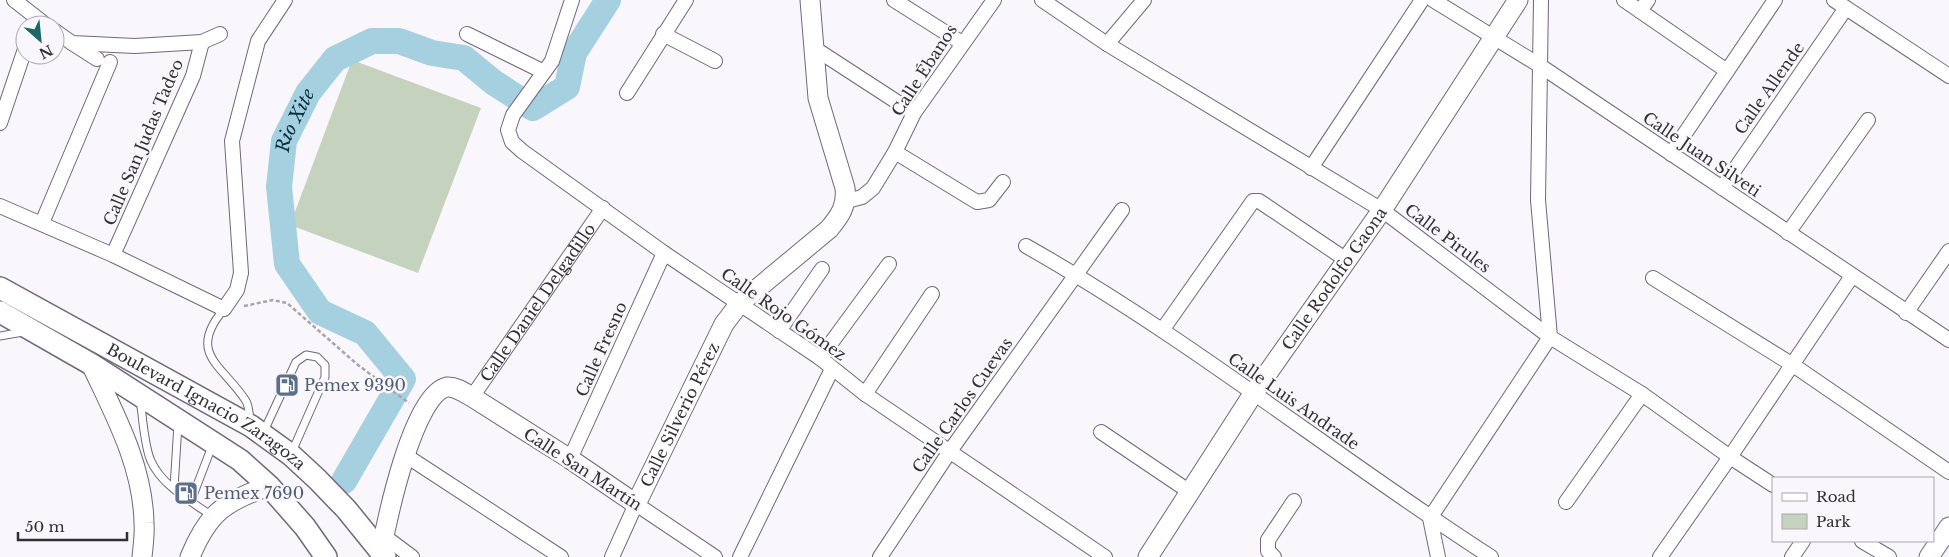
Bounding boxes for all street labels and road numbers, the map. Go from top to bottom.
street label: Calle Ébanos [887,20,961,120]
street label: Calle Allende [1730,38,1808,138]
street label: Calle San Judas Tadeo [99,56,187,228]
street label: Calle Juan Silveti [1639,107,1765,201]
street label: Calle Pirules [1401,199,1495,277]
street label: Calle Rodolfo Gaona [1277,203,1391,354]
street label: Calle Daniel Delgadillo [476,219,599,386]
street label: Calle Rojo Gómez [718,263,851,365]
street label: Calle Fresno [571,298,631,400]
street label: Calle Carlos Cuevas [908,333,1016,477]
street label: Boulevard Ignacio Zaragoza [103,339,310,474]
street label: Calle Silverio Pérez [636,339,724,490]
street label: Calle Luis Andrade [1225,348,1363,454]
street label: Calle San Martín [520,423,646,515]

